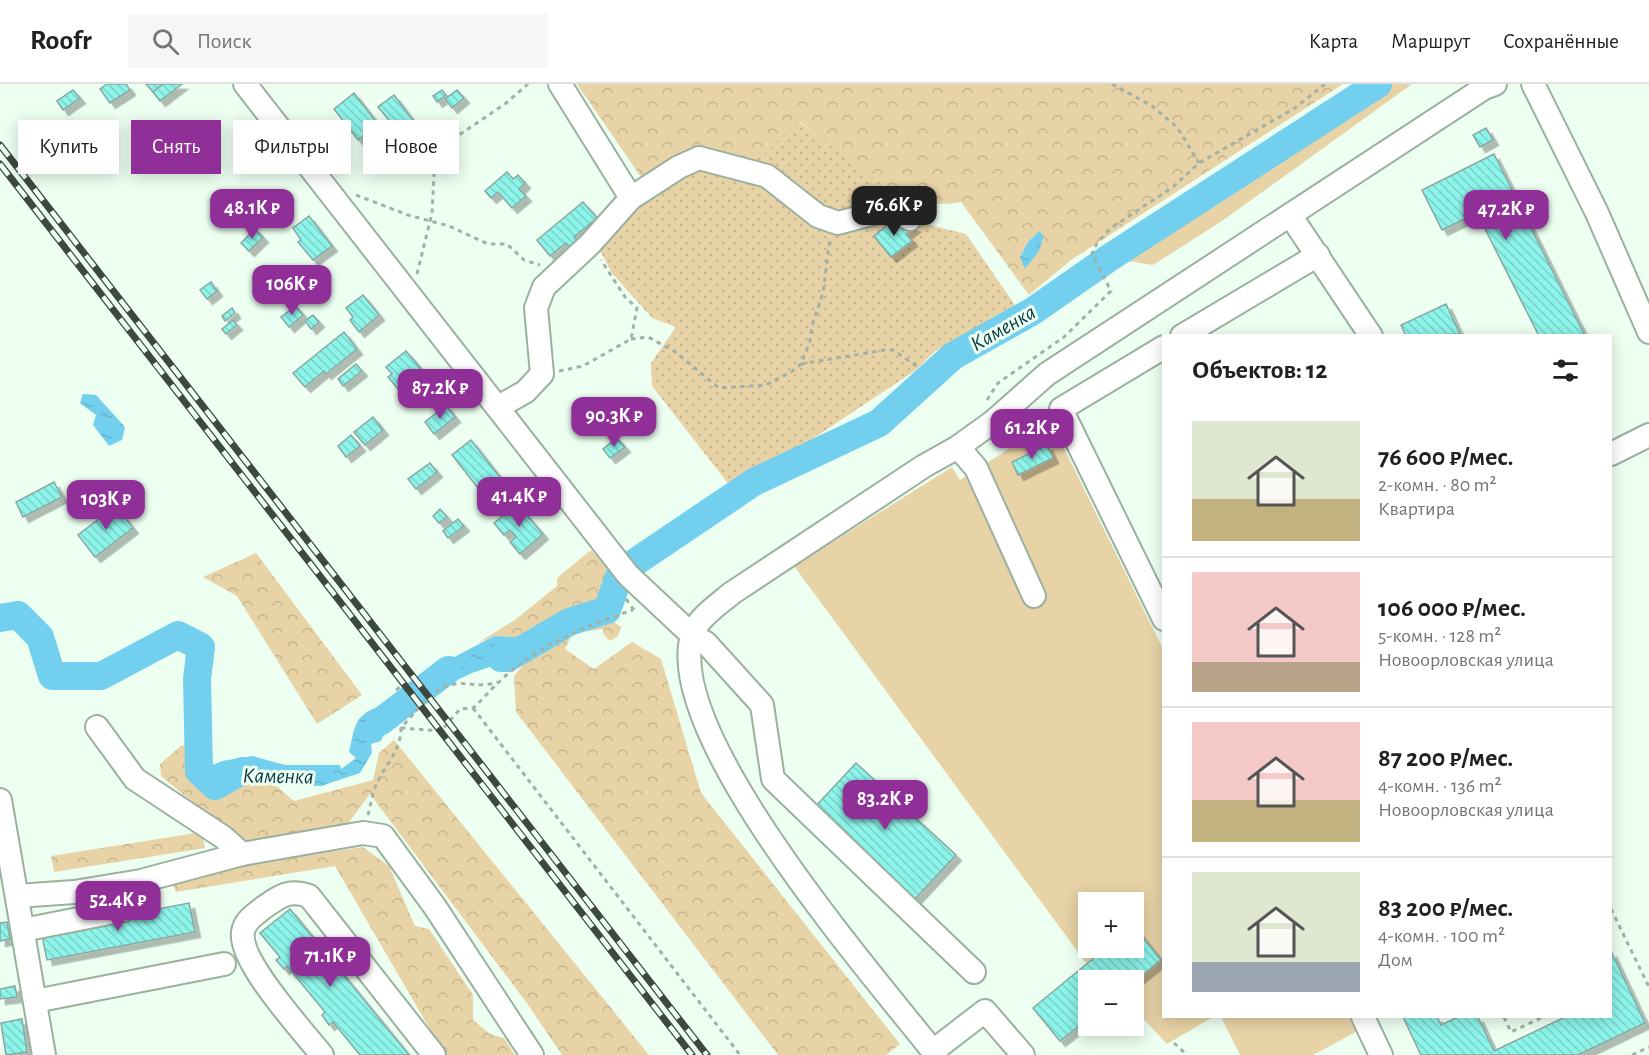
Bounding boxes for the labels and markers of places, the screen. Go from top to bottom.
pin: 76.6K ₽ [839,186,949,237]
pin: 48.1K ₽ [197,189,307,240]
pin: 47.2K ₽ [1451,190,1561,241]
pin: 106K ₽ [243,265,341,316]
pin: 87.2K ₽ [385,369,495,420]
pin: 90.3K ₽ [559,397,669,448]
pin: 61.2K ₽ [977,409,1087,460]
pin: 41.4K ₽ [464,477,574,528]
pin: 103K ₽ [57,480,155,531]
pin: 83.2K ₽ [830,780,940,831]
pin: 52.4K ₽ [63,881,173,932]
pin: 71.1K ₽ [275,937,385,988]

